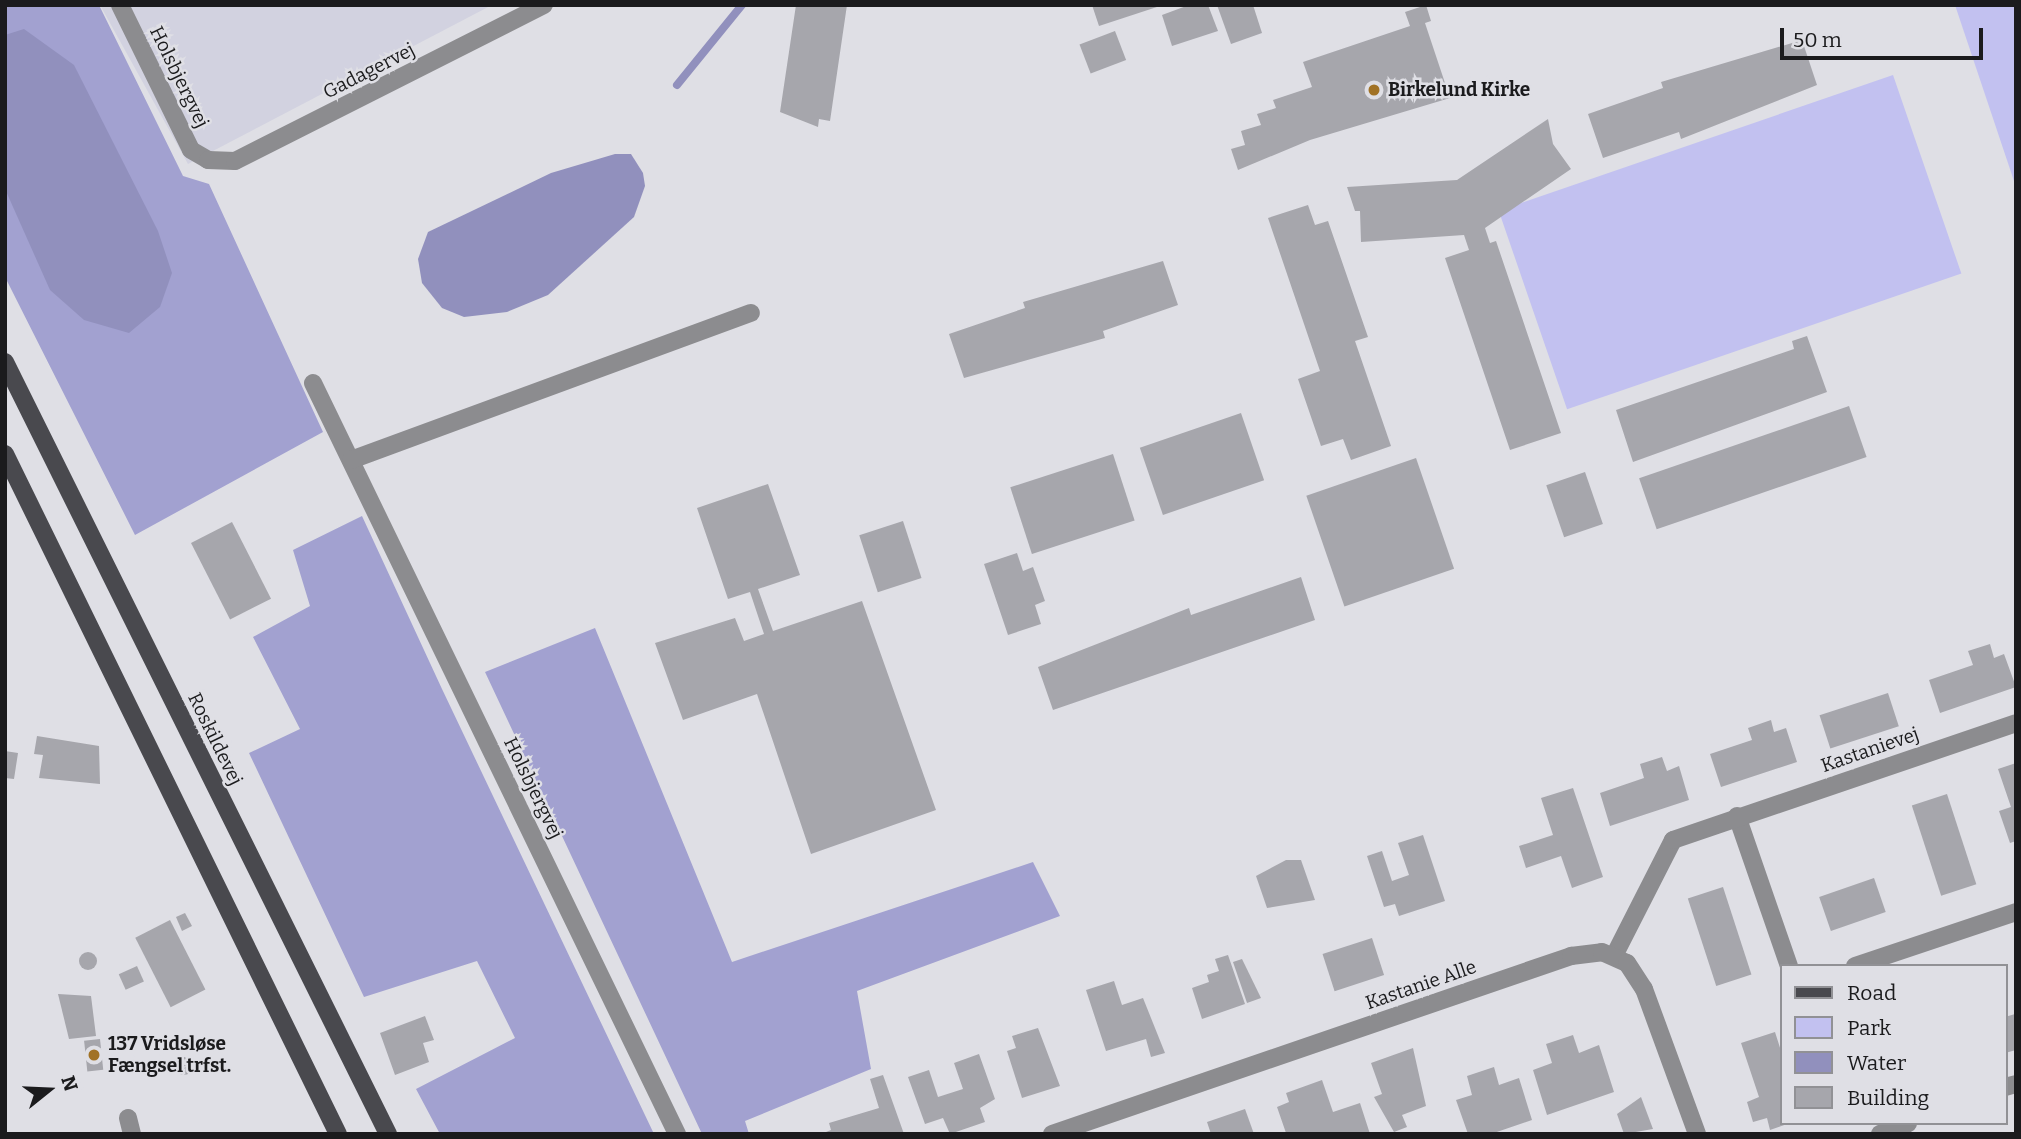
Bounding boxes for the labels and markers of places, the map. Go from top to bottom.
place label: Birkelund Kirke [1388,79,1530,101]
marker: Birkelund Kirke [1366,82,1382,98]
place label: 137 Vridsløse Fængsel trfst. [108,1033,231,1077]
marker: 137 Vridsløse Fængsel trfst. [86,1047,102,1063]

